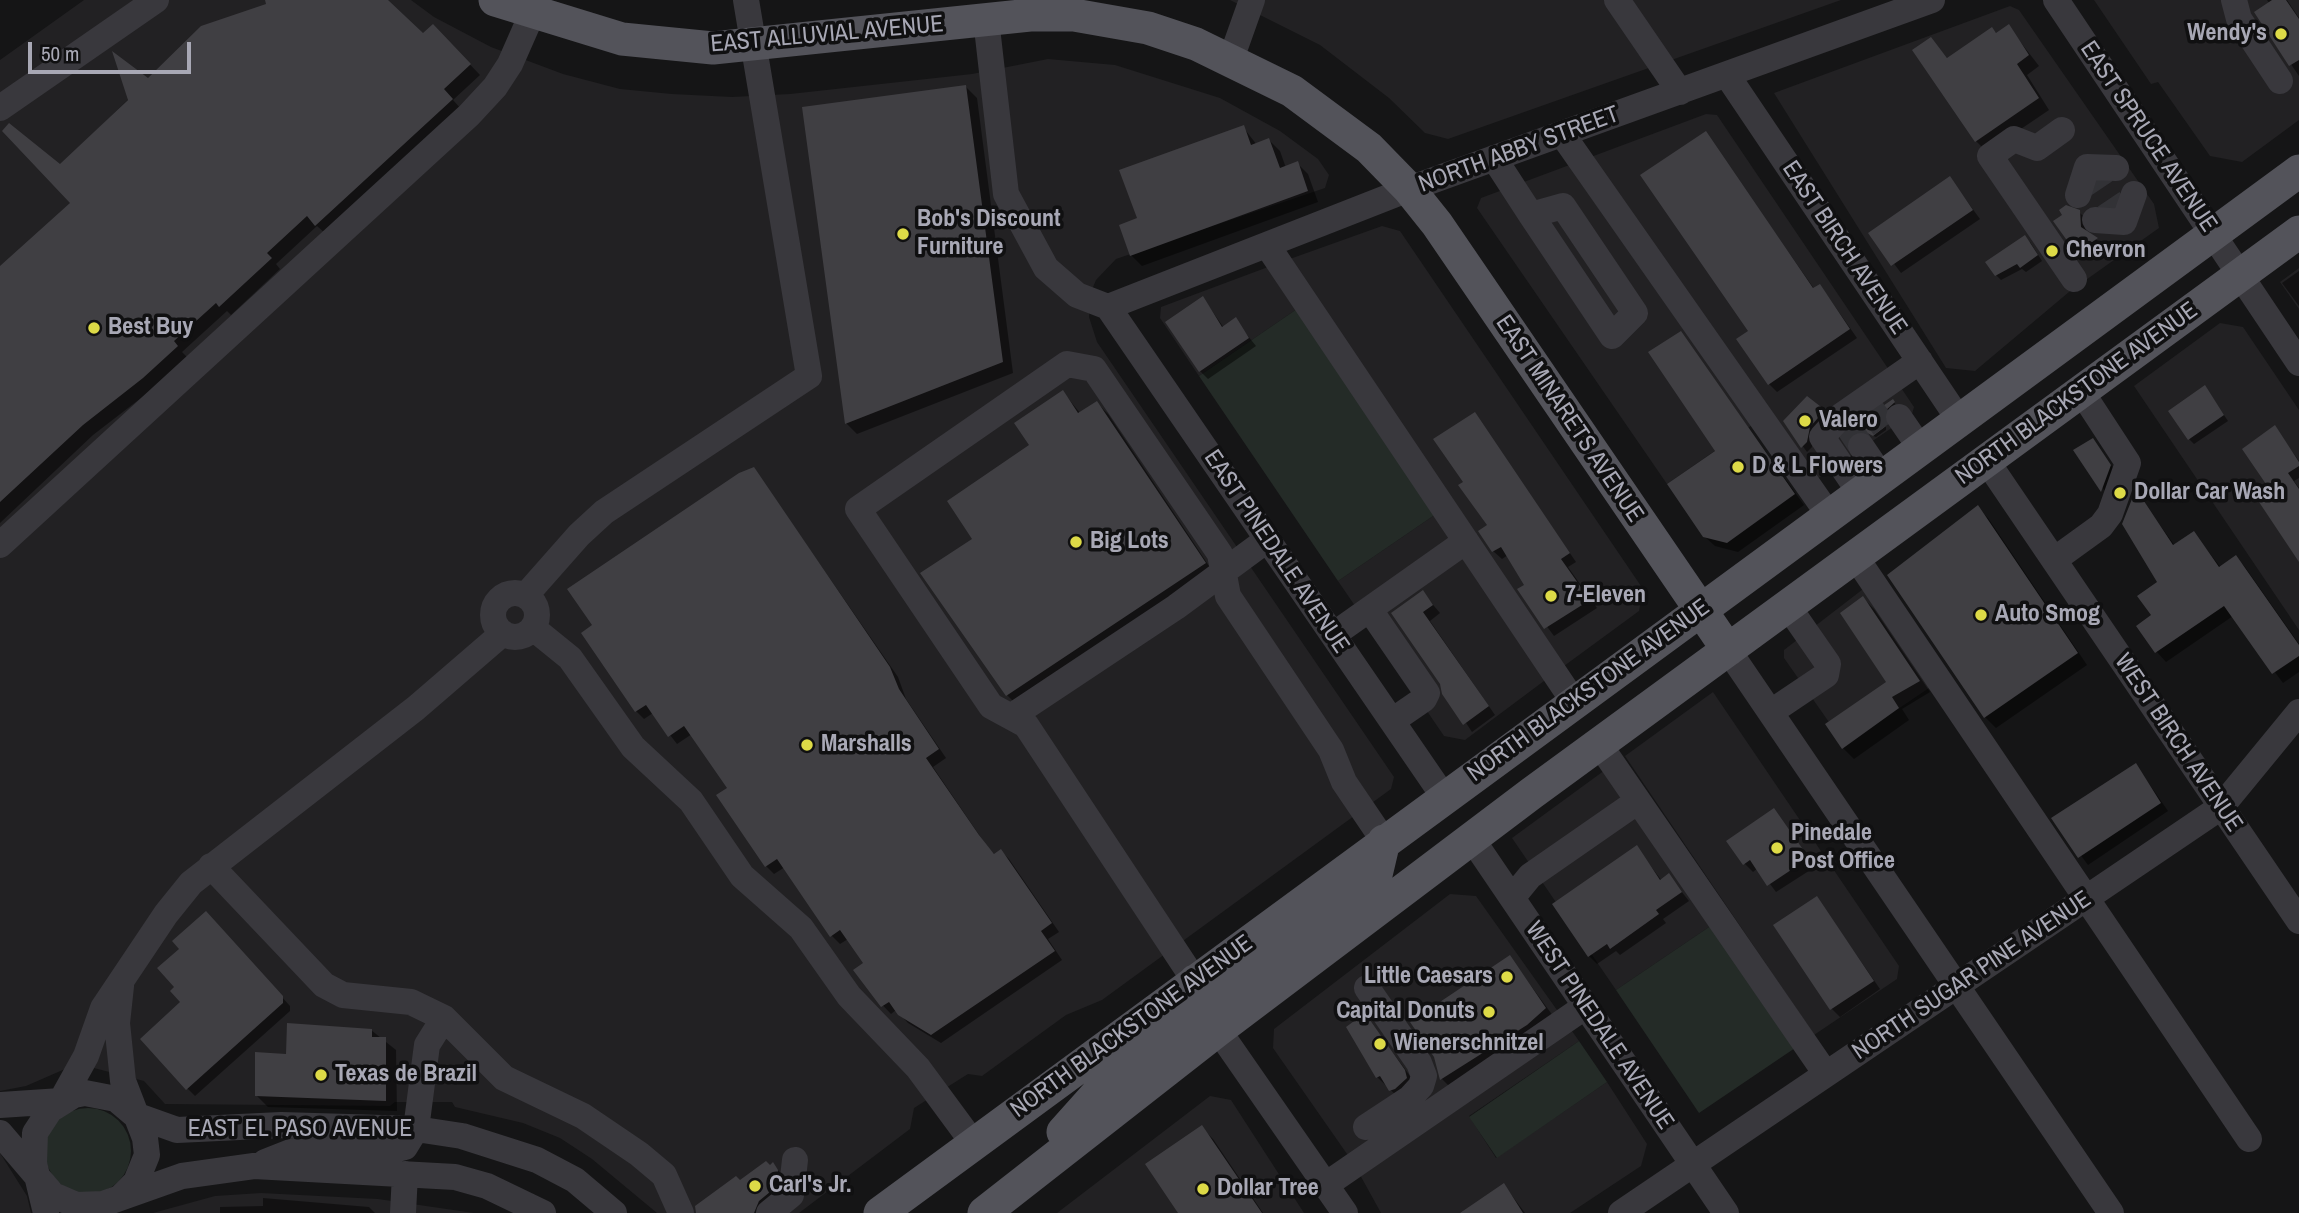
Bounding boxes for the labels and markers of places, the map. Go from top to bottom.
place label: Wendy's [2187,20,2267,48]
marker: Wendy's [2273,26,2289,42]
place label: Bob's Discount Furniture [917,206,1061,262]
marker: Bob's Discount Furniture [895,226,911,242]
place label: Chevron [2066,237,2146,265]
marker: Chevron [2044,243,2060,259]
place label: Best Buy [108,314,193,342]
marker: Best Buy [86,320,102,336]
place label: Valero [1819,407,1878,435]
marker: Valero [1797,413,1813,429]
place label: D & L Flowers [1752,453,1883,481]
marker: D & L Flowers [1730,459,1746,475]
place label: Dollar Car Wash [2134,479,2285,507]
marker: Dollar Car Wash [2112,485,2128,501]
place label: Big Lots [1090,528,1169,556]
marker: Big Lots [1068,534,1084,550]
place label: 7-Eleven [1565,582,1646,610]
marker: 7-Eleven [1543,588,1559,604]
place label: Auto Smog [1995,601,2100,629]
marker: Auto Smog [1973,607,1989,623]
place label: Marshalls [821,731,912,759]
marker: Marshalls [799,737,815,753]
place label: Pinedale Post Office [1791,820,1895,876]
marker: Pinedale Post Office [1769,840,1785,856]
place label: Little Caesars [1364,963,1493,991]
marker: Little Caesars [1499,969,1515,985]
place label: Capital Donuts [1336,998,1475,1026]
marker: Capital Donuts [1481,1004,1497,1020]
place label: Wienerschnitzel [1394,1030,1544,1058]
marker: Wienerschnitzel [1372,1036,1388,1052]
place label: Texas de Brazil [335,1061,477,1089]
marker: Texas de Brazil [313,1067,329,1083]
place label: Carl's Jr. [769,1172,851,1200]
place label: Dollar Tree [1217,1175,1319,1203]
marker: Carl's Jr. [747,1178,763,1194]
marker: Dollar Tree [1195,1181,1211,1197]

